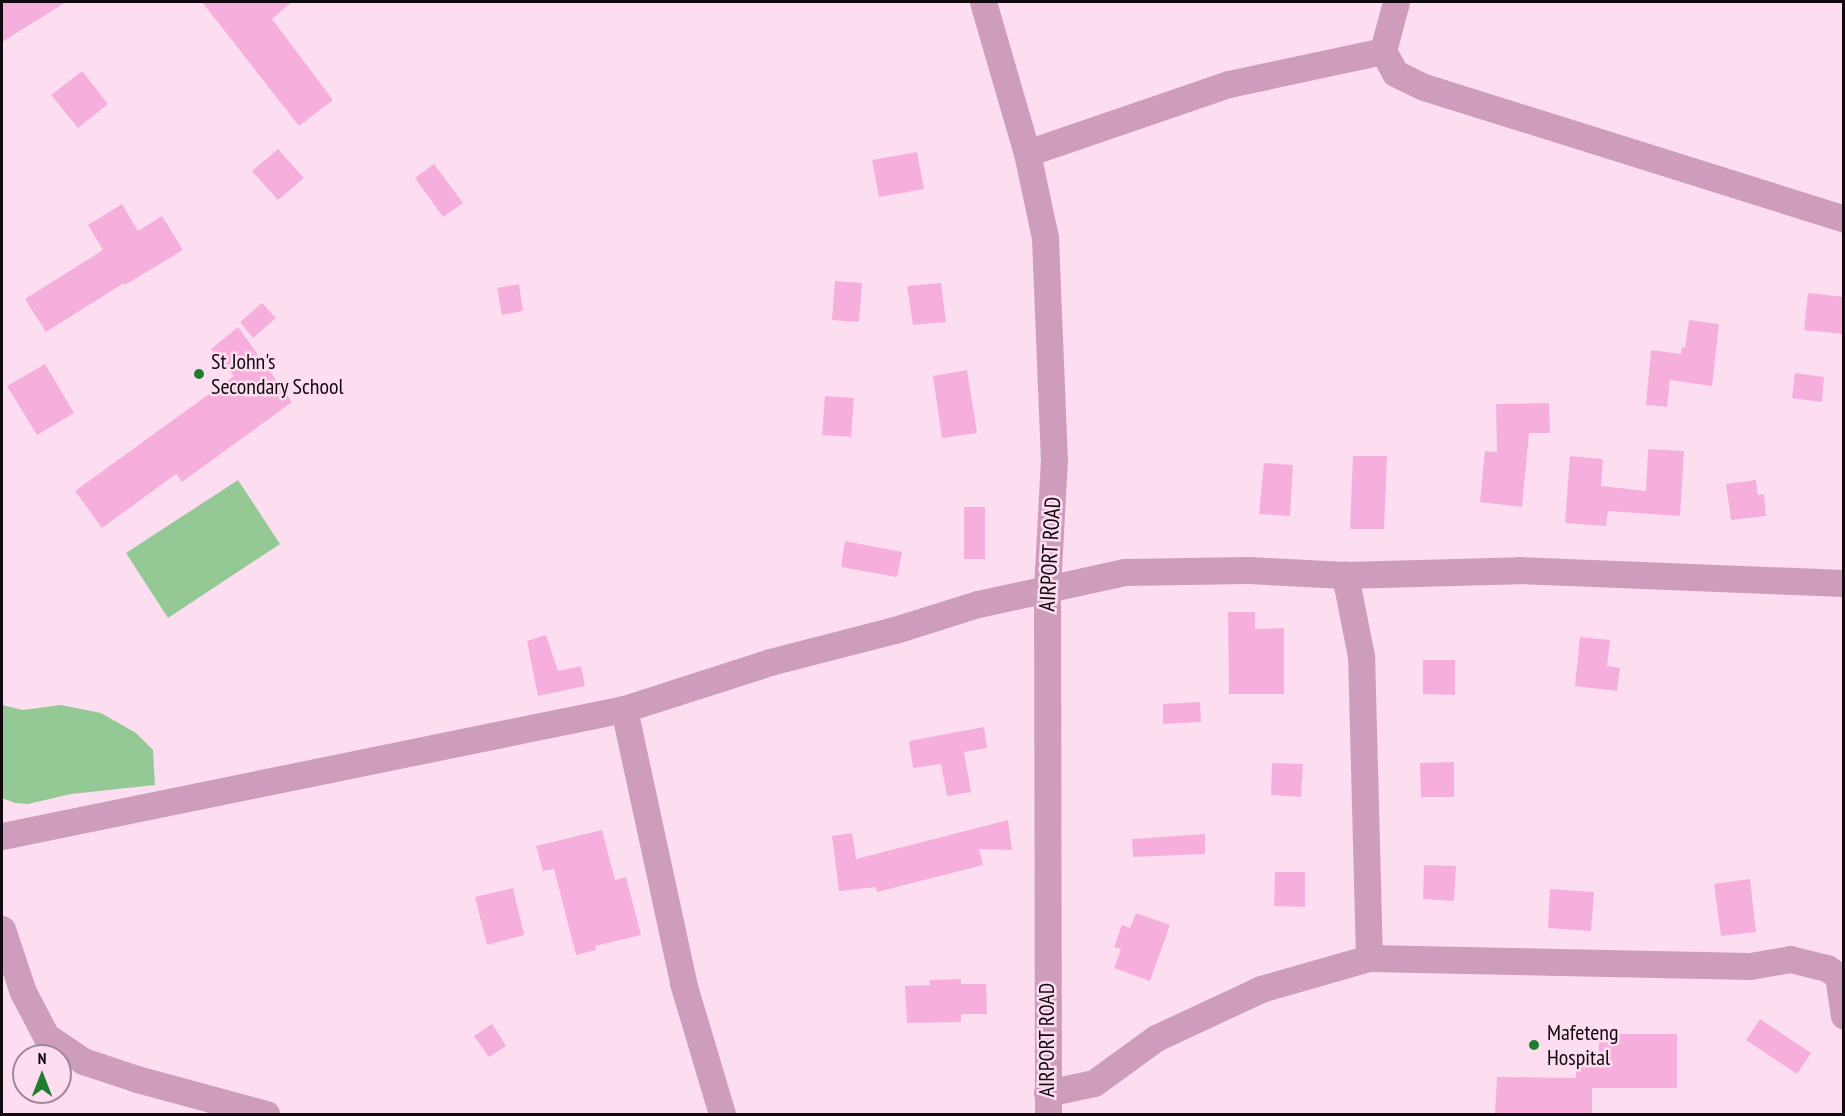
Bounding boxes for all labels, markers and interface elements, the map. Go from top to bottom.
place label: St John's Secondary School [211,348,344,400]
marker: St John's Secondary School [192,367,206,381]
street label: AIRPORT ROAD [1034,496,1066,612]
street label: AIRPORT ROAD [1034,982,1060,1098]
place label: Mafeteng Hospital [1547,1019,1618,1070]
marker: Mafeteng Hospital [1525,1036,1543,1054]
north arrow [12,1044,72,1104]
text: N [38,1048,46,1068]

